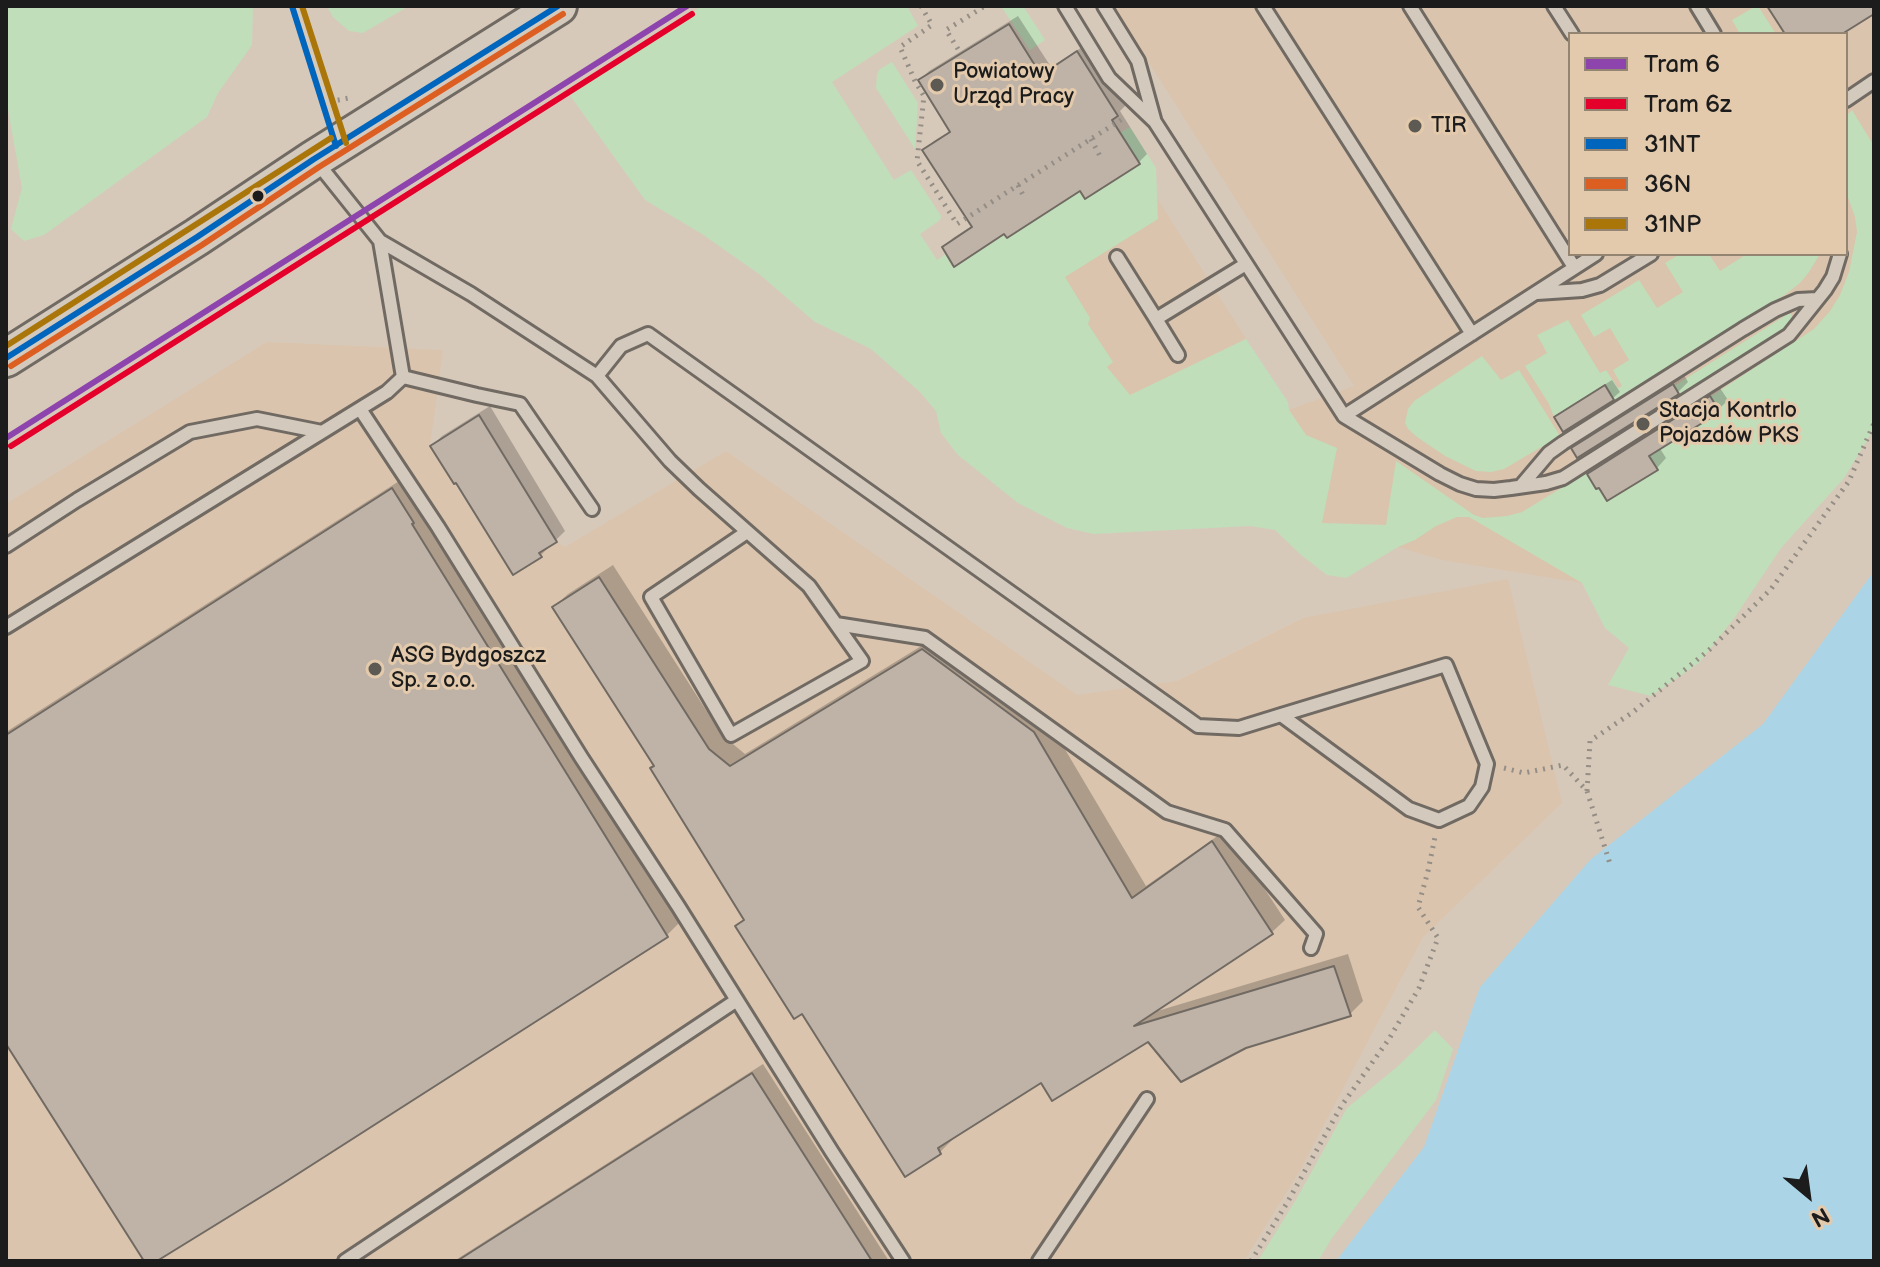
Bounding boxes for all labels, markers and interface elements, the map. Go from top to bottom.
legend [1568,32,1848,256]
text: Tram 6 [1644,50,1720,79]
place label: Powiatowy Urząd Pracy [953,59,1074,110]
marker: Powiatowy Urząd Pracy [928,76,946,94]
text: Tram 6z [1644,90,1731,119]
place label: TIR [1431,113,1467,139]
marker: TIR [1406,117,1424,135]
text: 31NT [1644,130,1701,159]
text: 36N [1644,170,1691,199]
unlabelled marker [250,188,266,204]
text: 31NP [1644,210,1701,239]
place label: Stacja Kontrlo Pojazdów PKS [1659,398,1799,450]
marker: Stacja Kontrlo Pojazdów PKS [1634,415,1652,433]
place label: ASG Bydgoszcz Sp. z o.o. [391,643,546,694]
marker: ASG Bydgoszcz Sp. z o.o. [366,660,384,678]
north arrow [1768,1155,1848,1235]
text: N [1806,1201,1834,1232]

